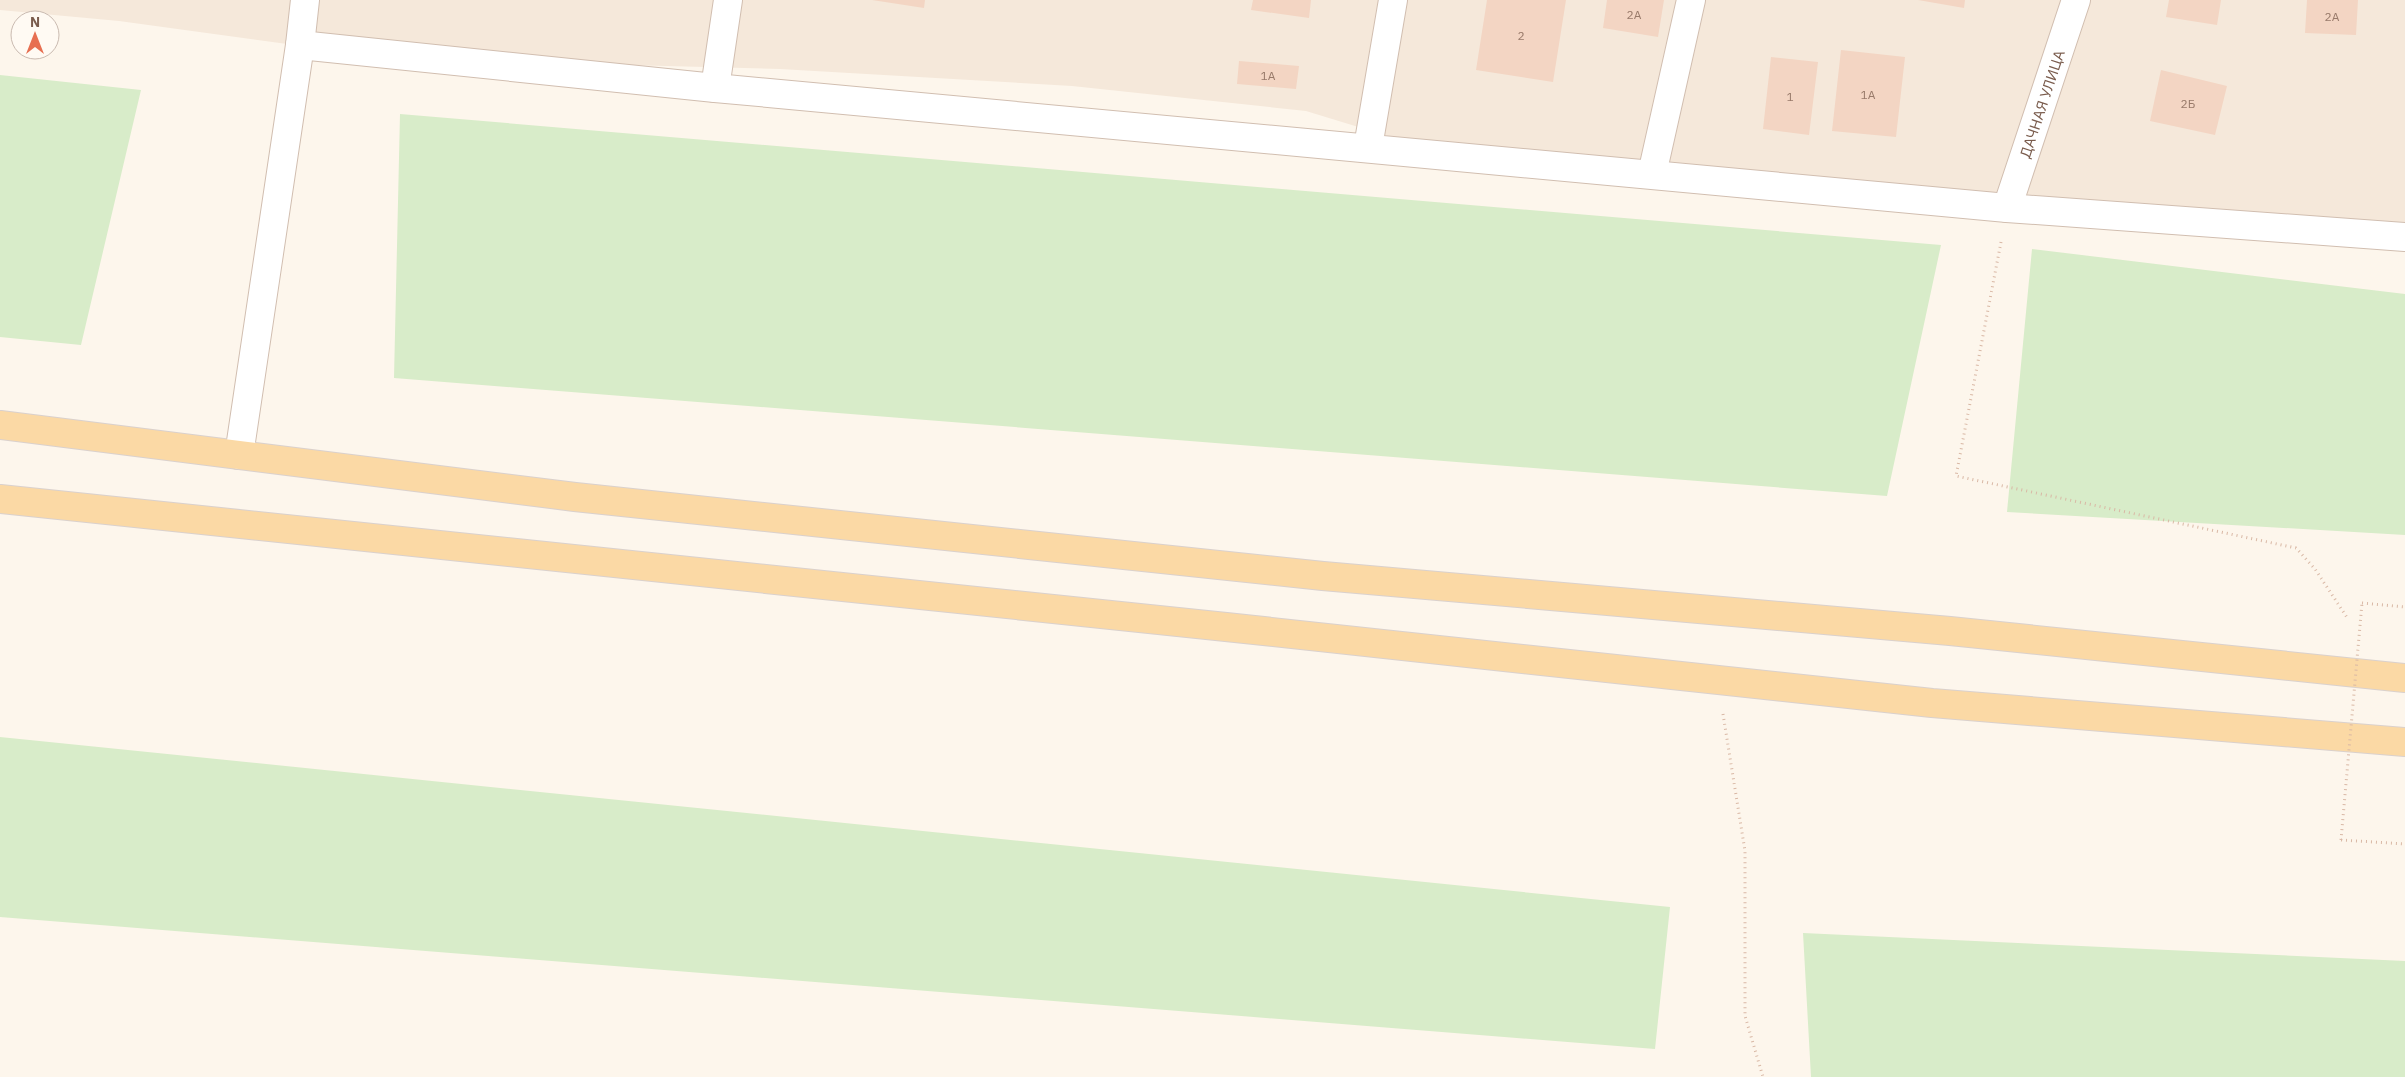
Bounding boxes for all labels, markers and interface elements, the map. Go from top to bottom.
house number: 2А [1627,7,1642,22]
house number: 2А [2325,9,2340,24]
north arrow [10,10,60,60]
text: N [30,13,40,31]
house number: 2 [1517,28,1525,43]
street label: ДАЧНАЯ УЛИЦА [2015,47,2068,160]
house number: 1А [1261,68,1276,83]
house number: 1А [1861,87,1876,102]
house number: 1 [1786,89,1794,104]
house number: 2Б [2181,96,2195,111]

